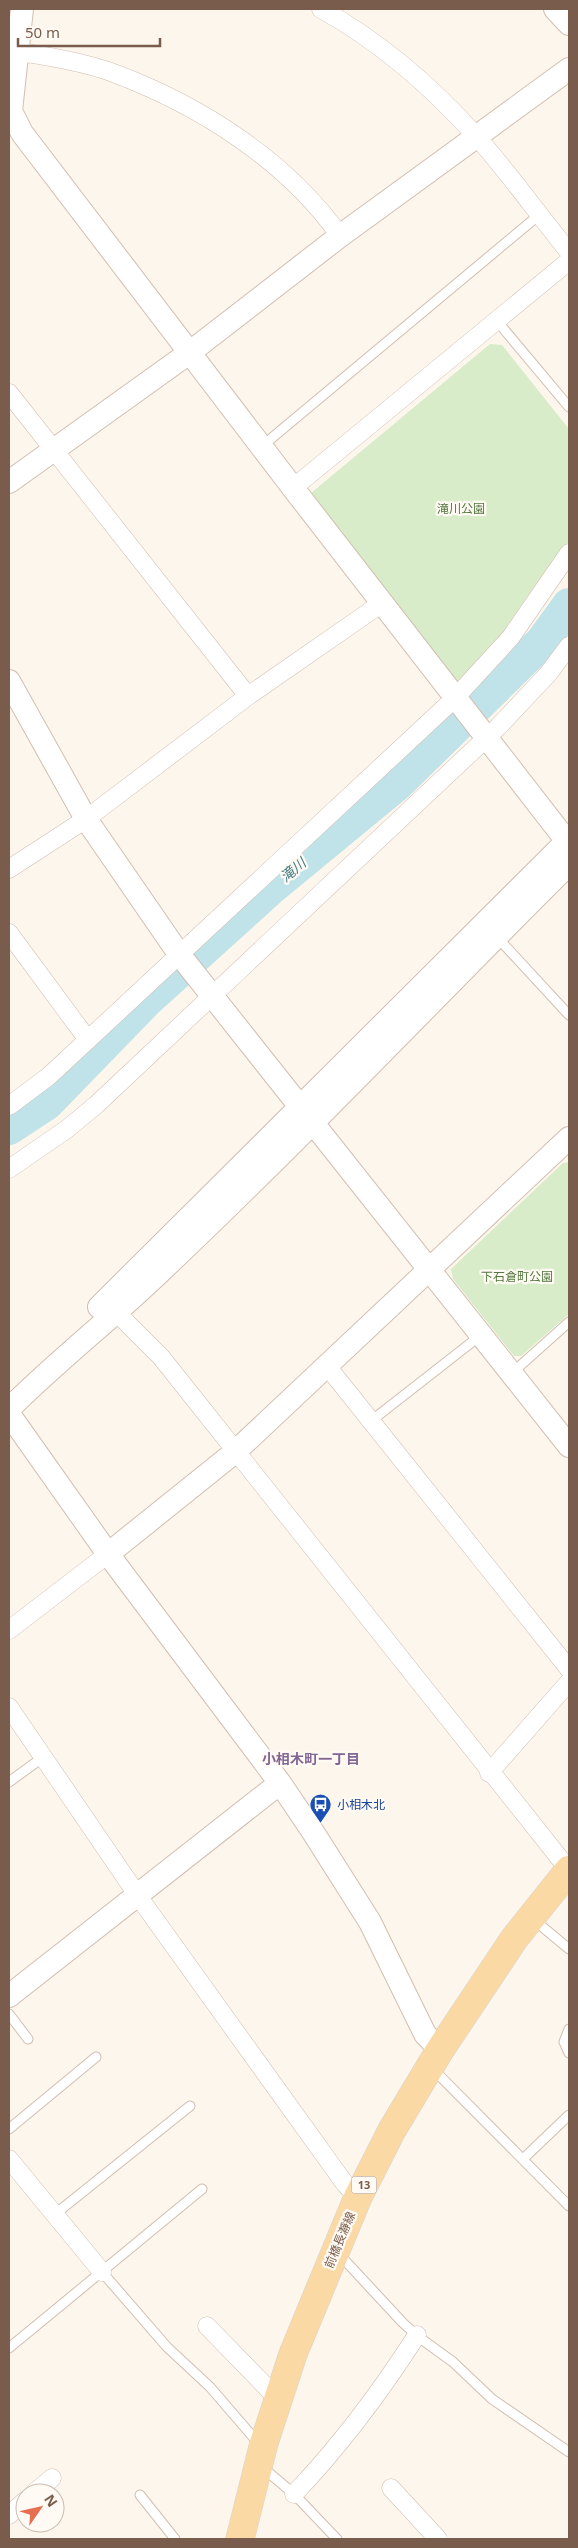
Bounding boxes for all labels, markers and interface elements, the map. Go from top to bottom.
scale bar [18,15,160,47]
text: 50 m [25,22,60,42]
park label: 滝川公園 [437,500,485,517]
water label: 滝川 [276,852,311,886]
park label: 下石倉町公園 [481,1268,553,1285]
district label: 小相木町一丁目 [262,1749,360,1768]
bus stop icon: 小相木北 [309,1793,333,1824]
place label: 小相木北 [337,1796,385,1813]
road number: 13 [352,2176,376,2194]
street label: 前橋長瀞線 [320,2209,359,2271]
north arrow [15,2483,65,2533]
text: N [40,2490,62,2510]

